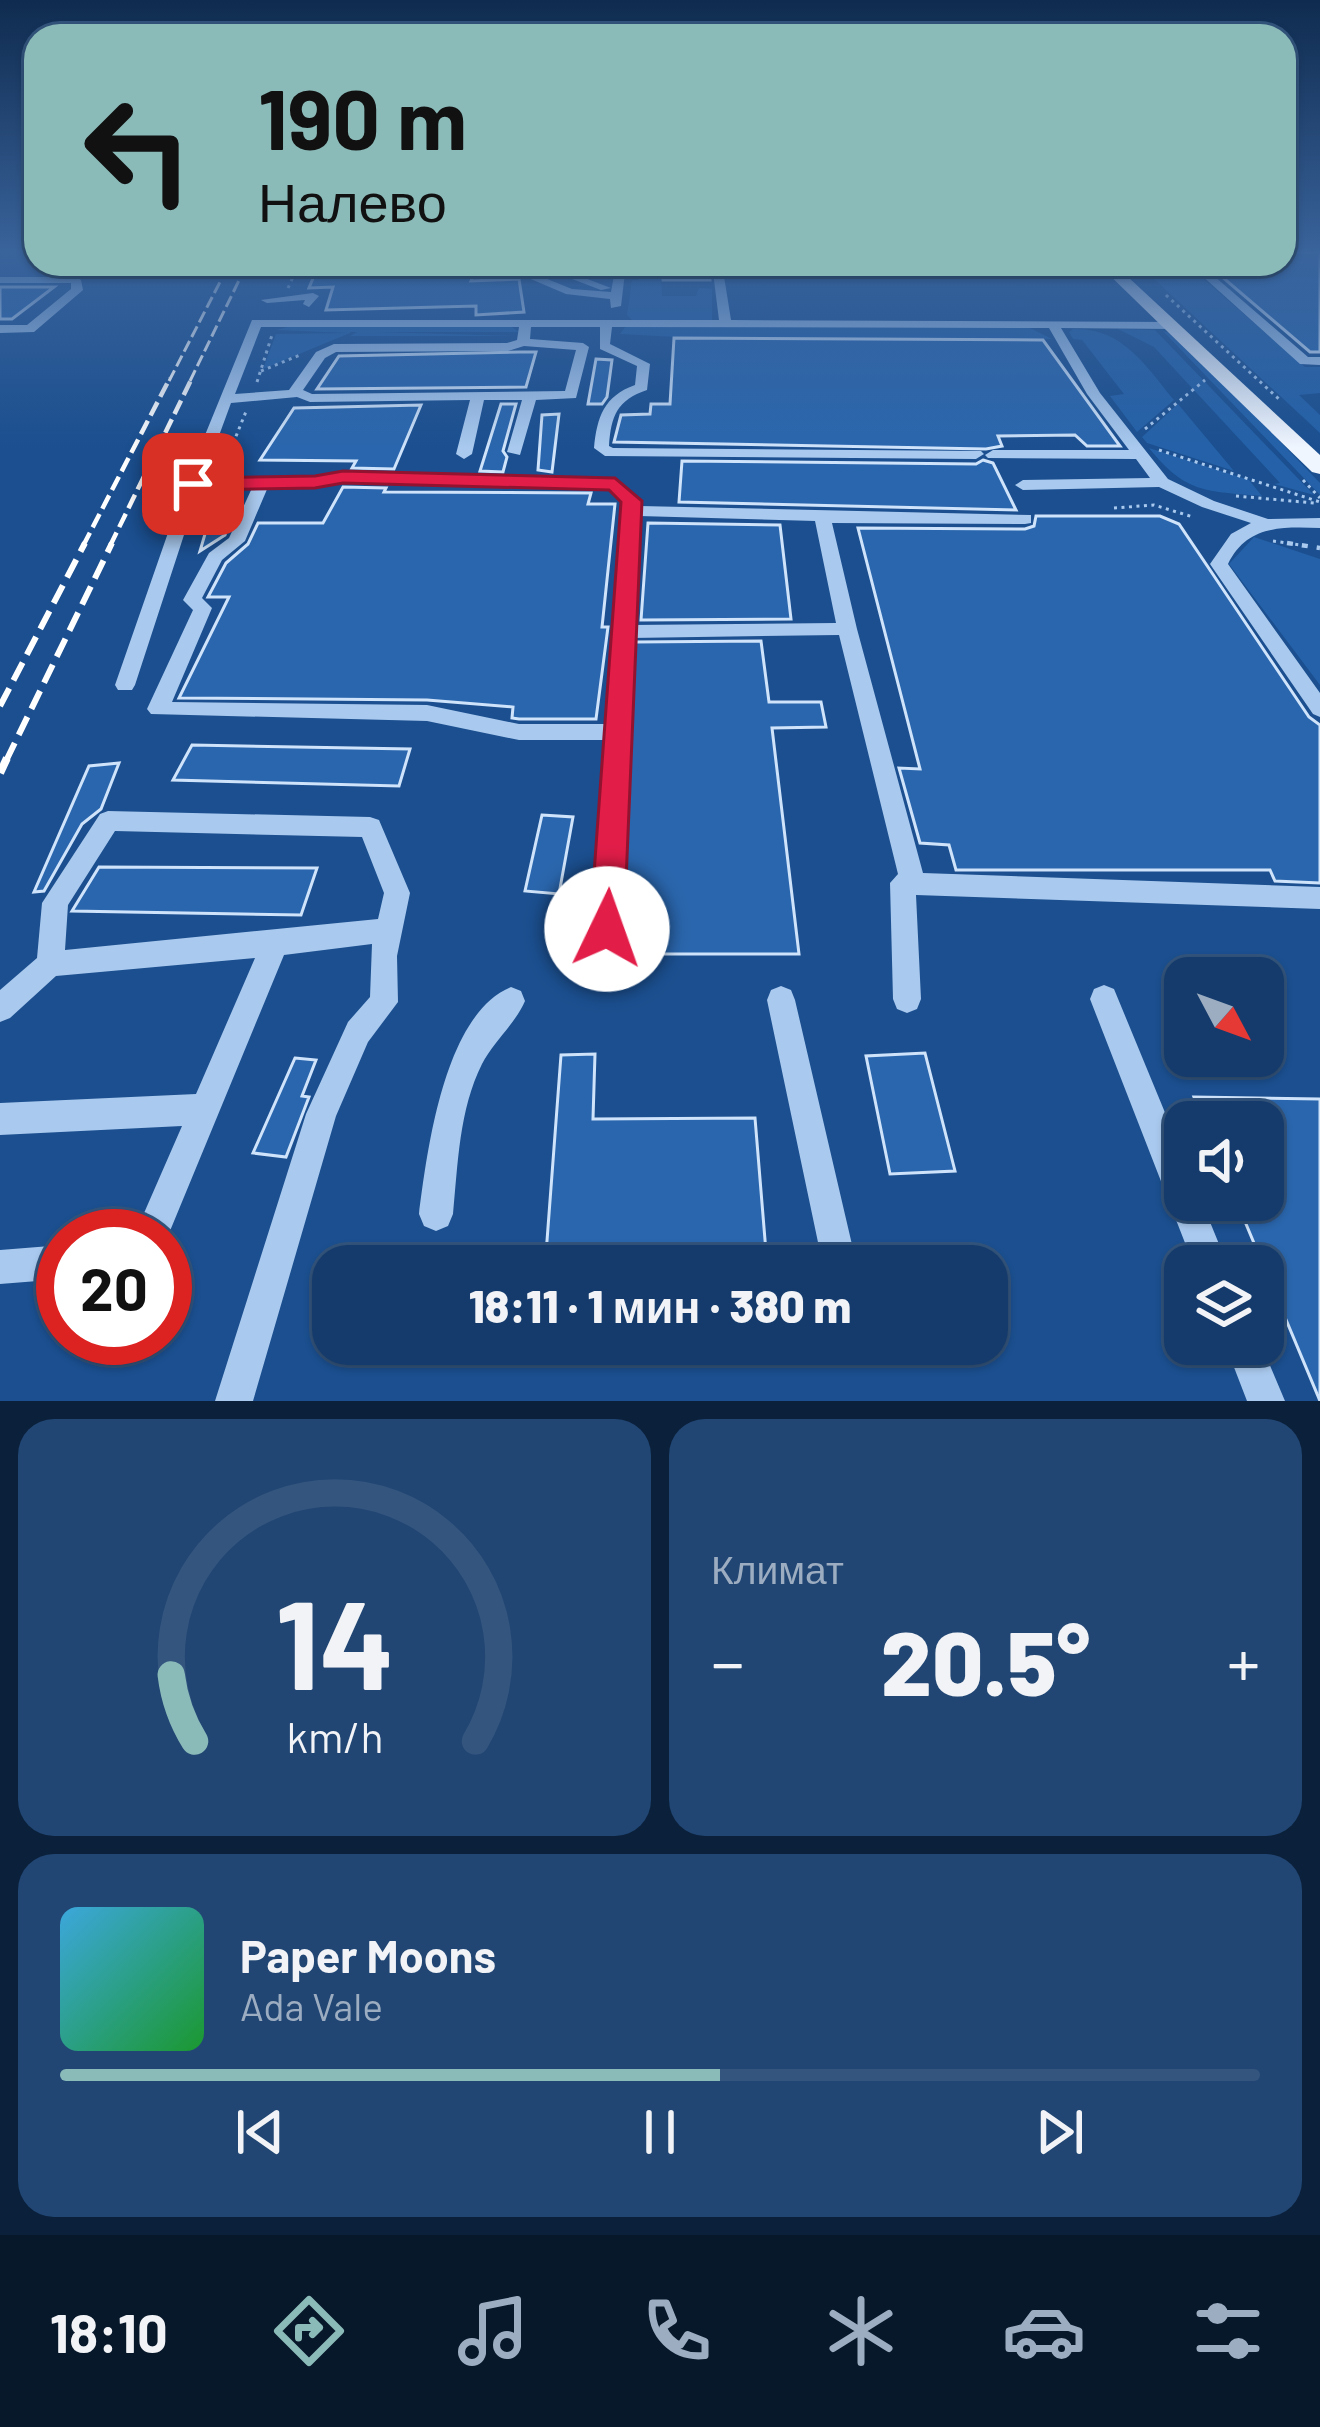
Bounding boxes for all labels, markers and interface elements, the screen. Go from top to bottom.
text: 190 m [258,66,467,167]
icon: left [60,72,216,228]
text: Налево [258,168,447,233]
pin [142,433,244,535]
icon: arrive [160,451,226,517]
position arrow [544,866,670,992]
north arrow [1164,957,1284,1077]
map controls [1164,957,1284,1365]
button: sound [1164,1101,1284,1221]
speed limit sign: 20 [36,1209,192,1365]
button: layers [1164,1245,1284,1365]
text: 18:11 · 1 мин · 380 m [469,1278,851,1332]
text: Климат [711,1545,844,1592]
text: 14 [275,1565,394,1715]
text: 20.5° [881,1606,1090,1714]
text: − [711,1621,744,1700]
text: + [1227,1621,1260,1700]
text: km/h [286,1709,383,1761]
text: Paper Moons [240,1928,496,1982]
text: Ada Vale [240,1982,383,2029]
icon: previous [227,2099,293,2165]
icon: pause [627,2099,693,2165]
icon: next [1027,2099,1093,2165]
icon: directions [267,2289,351,2373]
icon: music [451,2289,535,2373]
icon: phone [635,2289,719,2373]
icon: climate [819,2289,903,2373]
icon: car [1002,2289,1086,2373]
icon: filters [1186,2289,1270,2373]
text: 18:10 [50,2299,168,2364]

